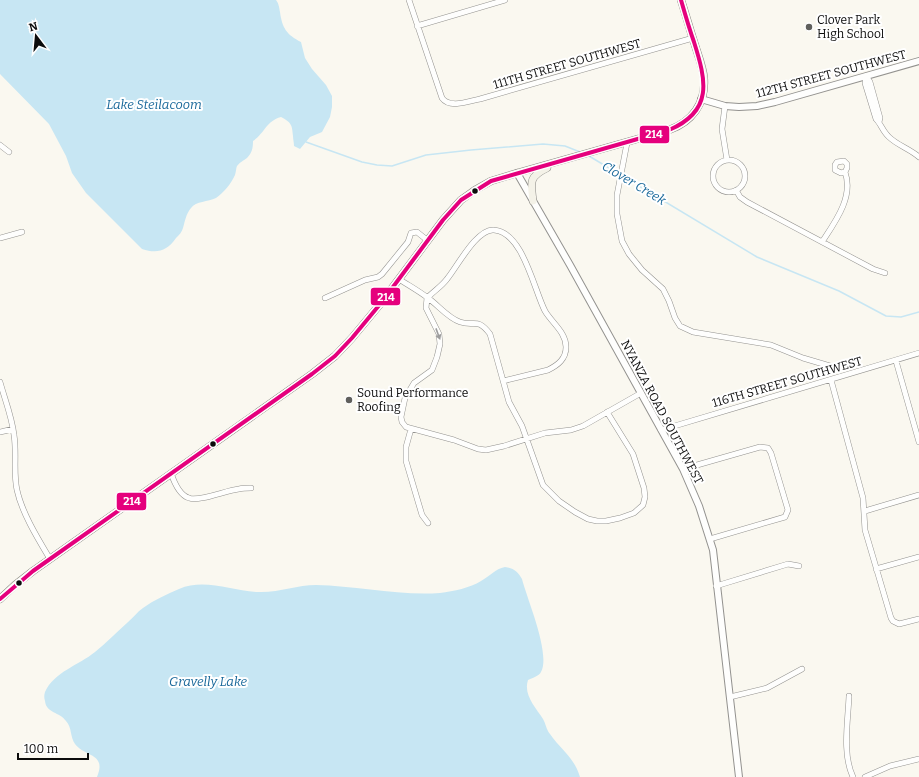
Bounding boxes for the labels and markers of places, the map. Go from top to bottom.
place label: Clover Park High School [817,13,885,41]
marker: Clover Park High School [804,22,814,32]
unlabelled marker [470,186,480,196]
place label: Sound Performance Roofing [357,386,468,414]
marker: Sound Performance Roofing [344,395,354,405]
unlabelled marker [208,439,218,449]
unlabelled marker [14,578,24,588]

